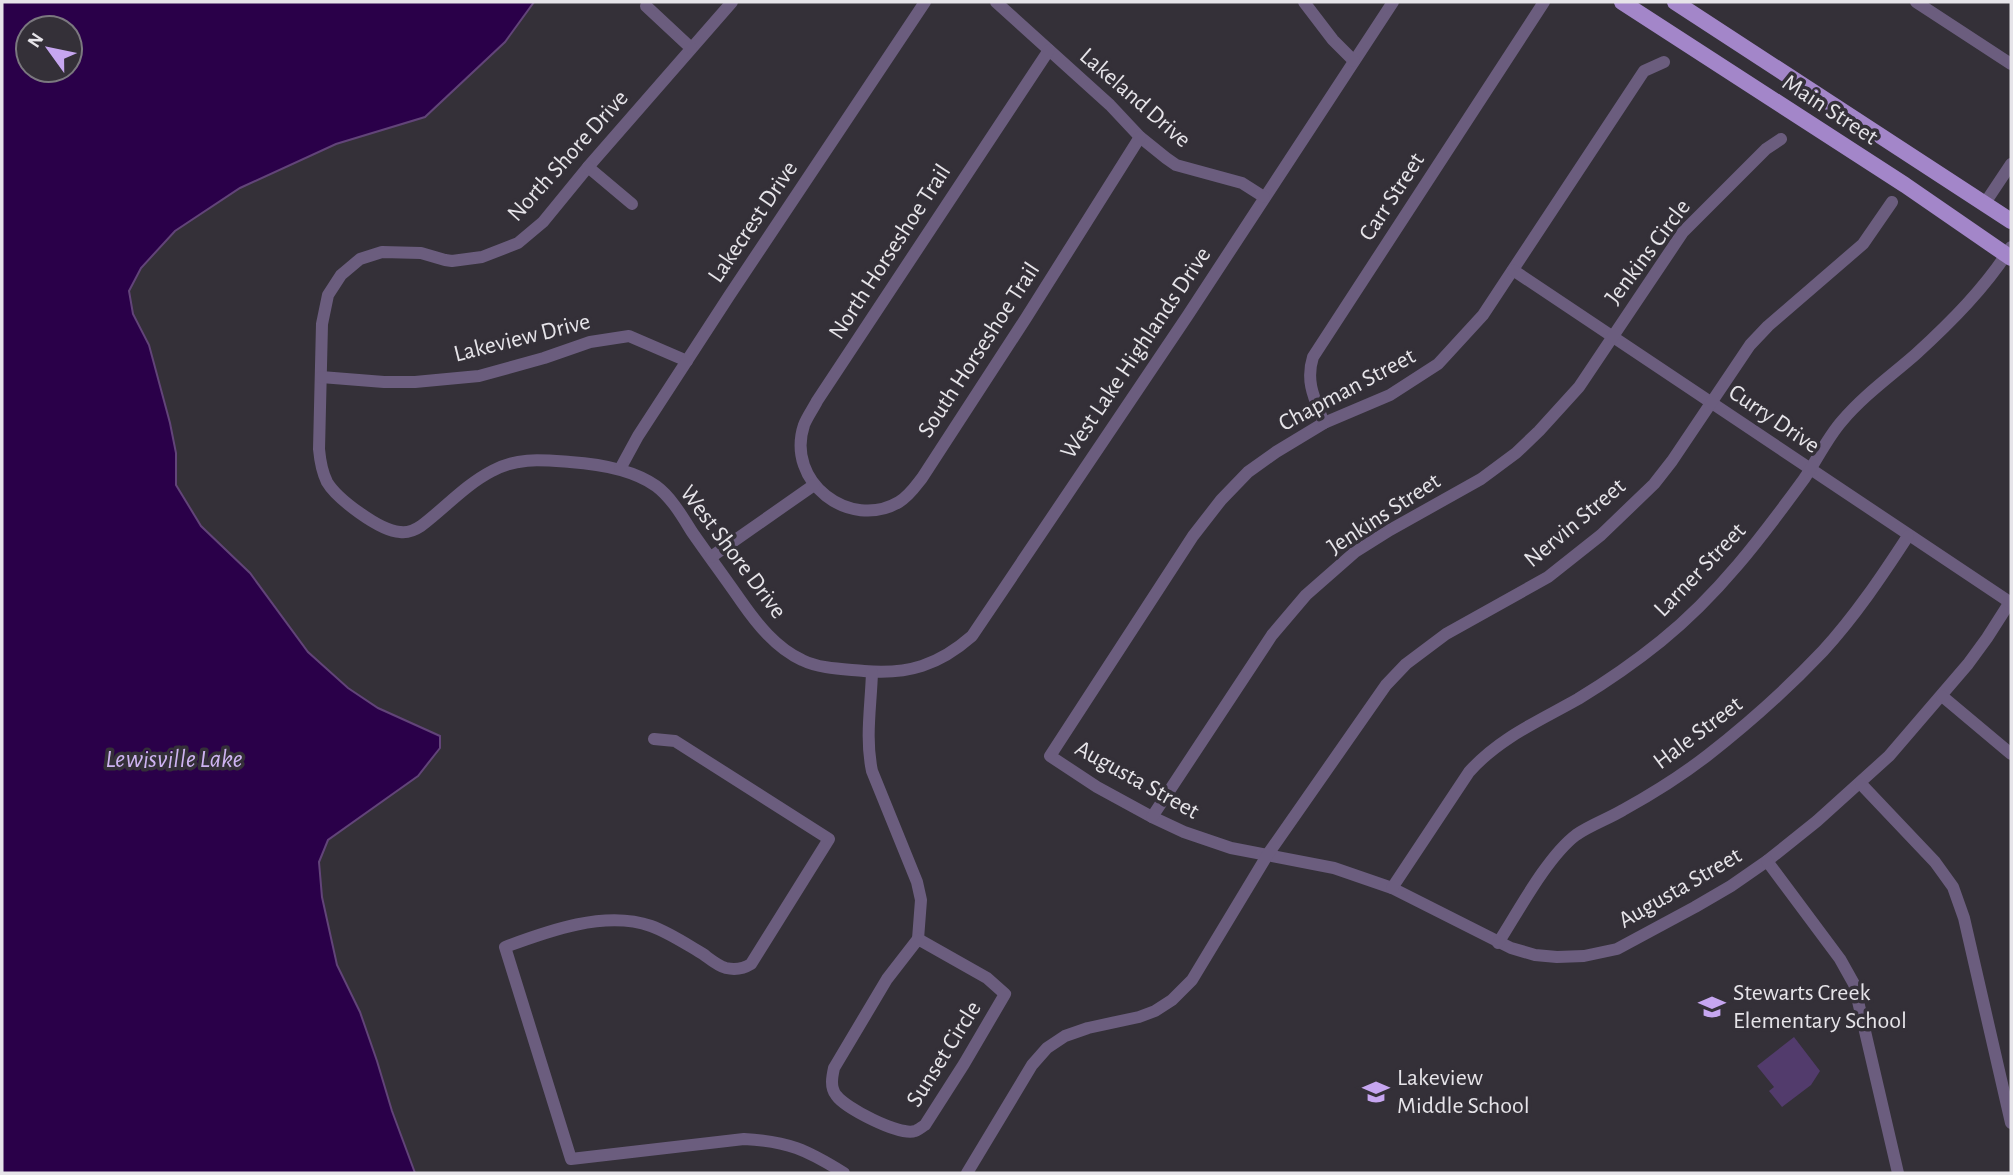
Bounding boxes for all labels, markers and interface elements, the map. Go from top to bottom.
north arrow [14,14,84,84]
text: N [24,30,48,51]
street label: Lakeland Drive [1075,44,1195,152]
street label: Main Street [1778,70,1882,150]
street label: North Shore Drive [503,86,633,226]
street label: Carr Street [1355,149,1429,245]
street label: Lakecrest Drive [704,157,802,287]
street label: North Horseshoe Trail [825,160,955,344]
street label: Jenkins Circle [1601,195,1695,309]
street label: West Lake Highlands Drive [1056,243,1216,463]
street label: South Horseshoe Trail [914,258,1044,442]
street label: Lakeview Drive [451,309,593,367]
street label: Chapman Street [1275,344,1420,436]
street label: Curry Drive [1724,380,1824,458]
street label: Jenkins Street [1323,469,1445,559]
street label: Nervin Street [1520,474,1630,572]
street label: West Shore Drive [675,481,791,623]
street label: Larner Street [1650,518,1751,622]
street label: Hale Street [1649,692,1747,774]
street label: Augusta Street [1071,736,1203,824]
water label: Lewisville Lake [105,746,243,772]
street label: Augusta Street [1614,843,1746,933]
place label: Stewarts Creek Elementary School [1733,981,1907,1033]
school or university icon: Stewarts Creek Elementary School [1697,992,1727,1022]
street label: Sunset Circle [902,997,986,1111]
place label: Lakeview Middle School [1397,1066,1530,1118]
school or university icon: Lakeview Middle School [1361,1077,1391,1107]

